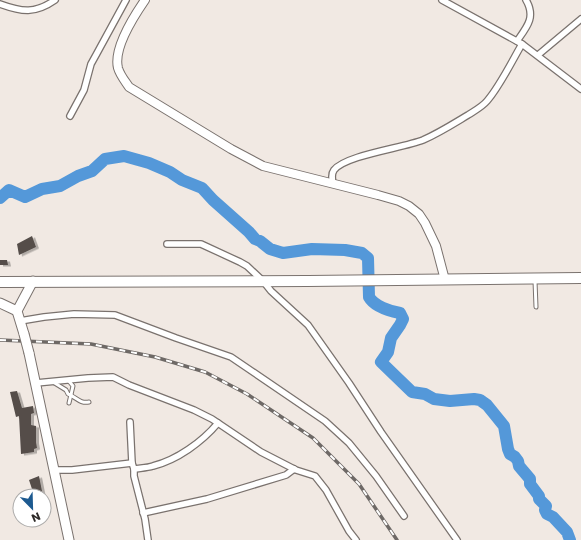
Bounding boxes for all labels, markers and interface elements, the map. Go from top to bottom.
north arrow [12,488,52,528]
text: N [29,508,43,526]

